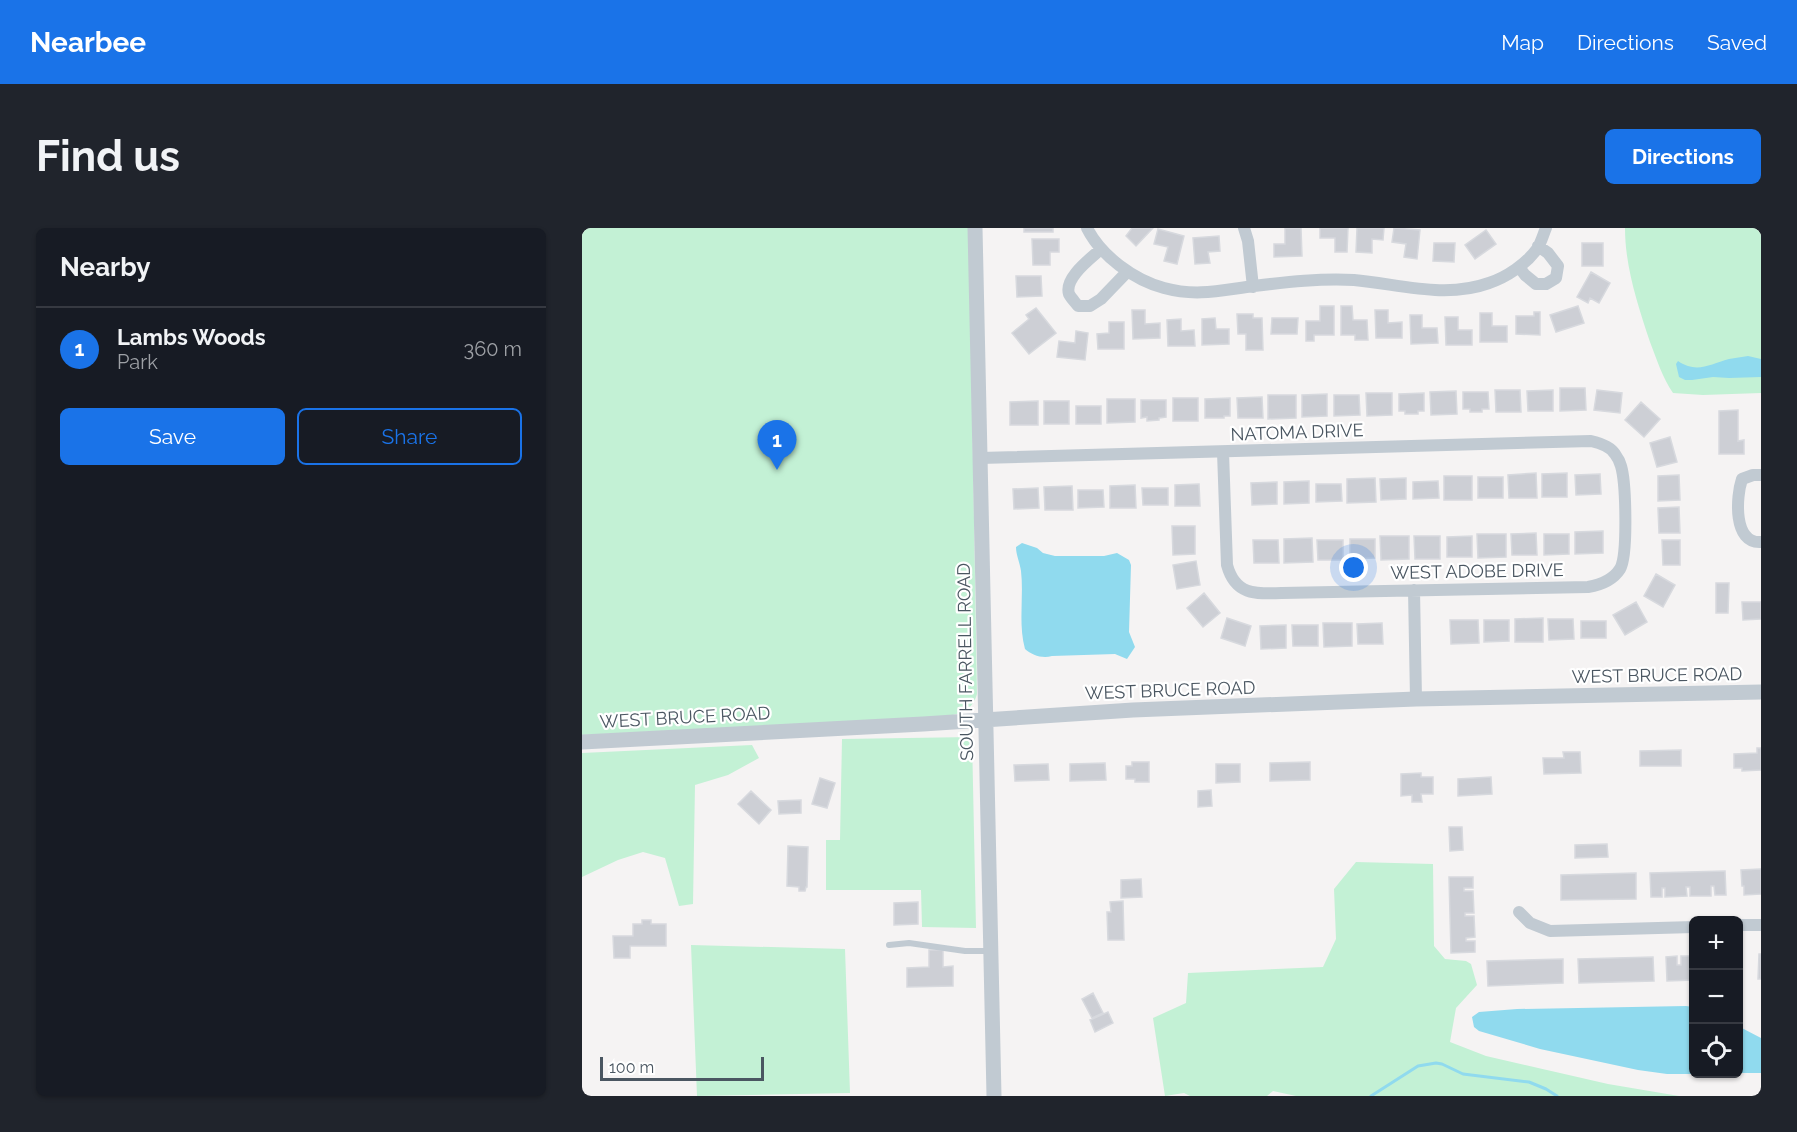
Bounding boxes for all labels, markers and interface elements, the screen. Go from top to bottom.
text: Nearbee [30,26,146,59]
text: Map [1501,30,1544,55]
text: Directions [1577,30,1674,55]
text: Saved [1707,30,1767,55]
button: Directions [1605,129,1761,184]
text: Find us [36,132,180,181]
text: Nearby [60,252,150,282]
text: Lambs Woods [117,324,266,350]
text: 1 [75,337,84,361]
text: 360 m [464,337,522,361]
text: Park [117,350,158,374]
button: Save [60,408,285,465]
button: Share [297,408,522,465]
street label: NATOMA DRIVE [1230,419,1364,445]
pin: 1 [758,420,796,470]
your location [1339,553,1368,582]
street label: WEST ADOBE DRIVE [1390,559,1564,583]
street label: SOUTH FARRELL ROAD [953,563,977,761]
street label: WEST BRUCE ROAD [1571,663,1743,687]
street label: WEST BRUCE ROAD [1084,677,1256,703]
street label: WEST BRUCE ROAD [599,702,771,732]
map controls [1689,916,1743,1078]
button: + [1689,916,1743,970]
button: − [1689,970,1743,1024]
button: locate [1689,1024,1743,1078]
scale bar [600,1054,764,1082]
text: 100 m [609,1058,654,1077]

